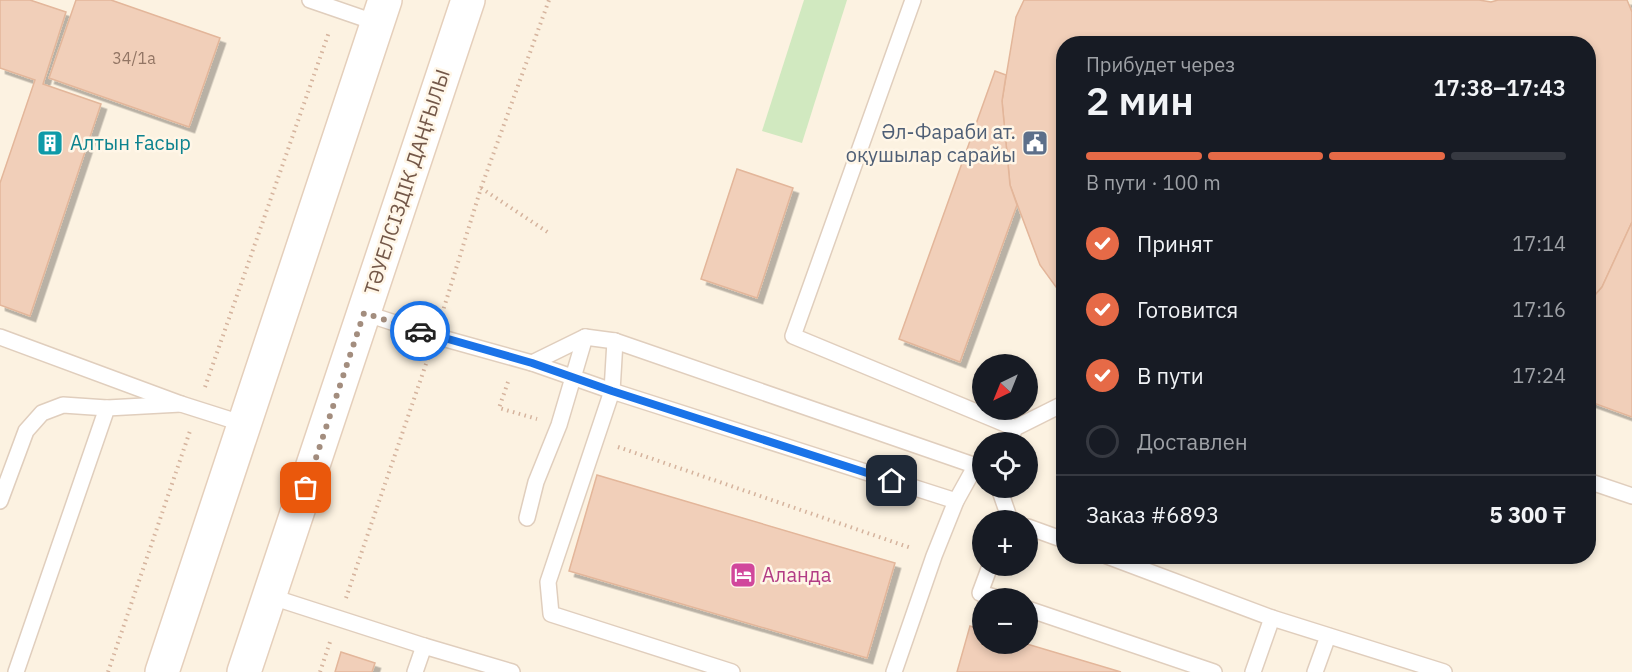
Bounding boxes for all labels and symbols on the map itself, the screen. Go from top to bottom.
house number: 34/1а [112,48,156,68]
street label: ТӘУЕЛСІЗДІК ДАҢҒЫЛЫ [357,66,456,298]
place label: Әл-Фараби ат. оқушылар сарайы [846,118,1016,168]
building icon: Алтын Ғасыр [35,128,65,158]
public building icon: Әл-Фараби ат. оқушылар сарайы [1020,128,1050,158]
place label: Алтын Ғасыр [70,129,191,156]
courier [390,301,450,361]
north arrow [972,354,1038,420]
pin [866,455,917,506]
pin [280,462,331,513]
hotel icon: Аланда [728,560,758,590]
place label: Аланда [762,561,832,588]

